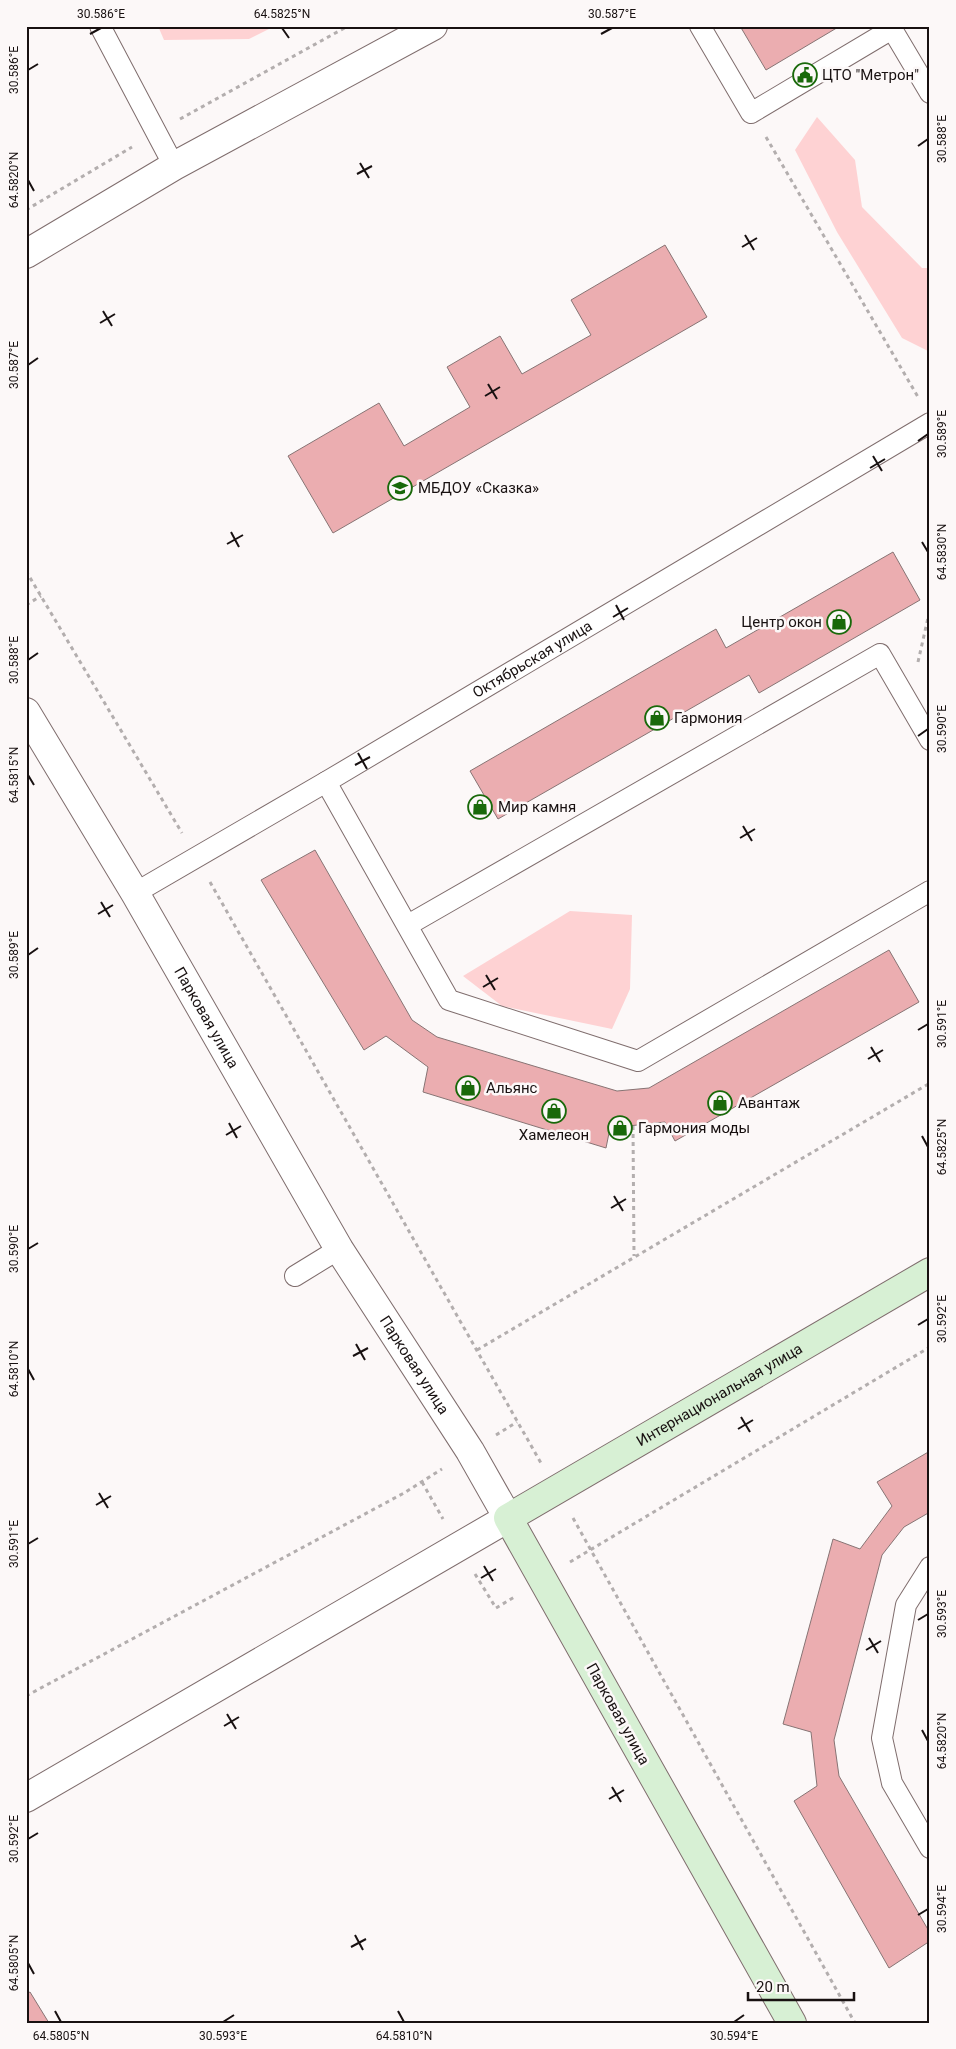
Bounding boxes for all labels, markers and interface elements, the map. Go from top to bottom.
text: 30.586°E [77,7,125,21]
text: 64.5825°N [254,7,310,21]
text: 30.587°E [588,7,636,21]
text: 30.586°E [7,46,21,94]
public building icon: ЦТО "Метрон" [792,62,818,88]
place label: ЦТО "Метрон" [822,66,919,84]
text: 30.588°E [935,115,949,163]
text: 64.5820°N [7,152,21,208]
text: 30.587°E [7,341,21,389]
text: 30.589°E [935,410,949,458]
school or university icon: МБДОУ «Сказка» [387,475,413,501]
place label: МБДОУ «Сказка» [418,479,539,497]
text: 64.5830°N [935,524,949,580]
shop icon: Центр окон [826,609,852,635]
place label: Центр окон [741,613,822,631]
street label: Октябрьская улица [469,617,595,702]
text: 30.588°E [7,636,21,684]
shop icon: Гармония [644,705,670,731]
text: 30.590°E [935,705,949,753]
place label: Гармония [674,709,743,727]
text: 64.5815°N [7,747,21,803]
shop icon: Мир камня [467,794,493,820]
place label: Мир камня [498,798,576,816]
text: 30.589°E [7,931,21,979]
street label: Парковая улица [170,964,243,1072]
text: 30.591°E [935,1000,949,1048]
shop icon: Альянс [455,1075,481,1101]
place label: Альянс [486,1079,538,1097]
shop icon: Авантаж [707,1090,733,1116]
place label: Авантаж [738,1094,800,1112]
shop icon: Хамелеон [541,1098,567,1124]
shop icon: Гармония моды [607,1115,633,1141]
place label: Гармония моды [638,1119,750,1137]
text: 64.5825°N [935,1119,949,1175]
place label: Хамелеон [519,1126,589,1144]
text: 30.590°E [7,1225,21,1273]
text: 30.592°E [935,1295,949,1343]
street label: Парковая улица [376,1312,453,1418]
street label: Интернациональная улица [633,1339,806,1450]
text: 64.5810°N [7,1341,21,1397]
text: 30.591°E [7,1520,21,1568]
text: 30.593°E [935,1590,949,1638]
street label: Парковая улица [583,1660,653,1768]
text: 64.5820°N [935,1713,949,1769]
text: 30.592°E [7,1815,21,1863]
text: 30.594°E [935,1885,949,1933]
text: 64.5805°N [7,1935,21,1991]
scale bar [748,1969,855,2001]
text: 20 m [756,1978,790,1996]
text: 64.5805°N [33,2029,89,2043]
text: 30.593°E [199,2029,247,2043]
text: 64.5810°N [376,2029,432,2043]
text: 30.594°E [710,2029,758,2043]

